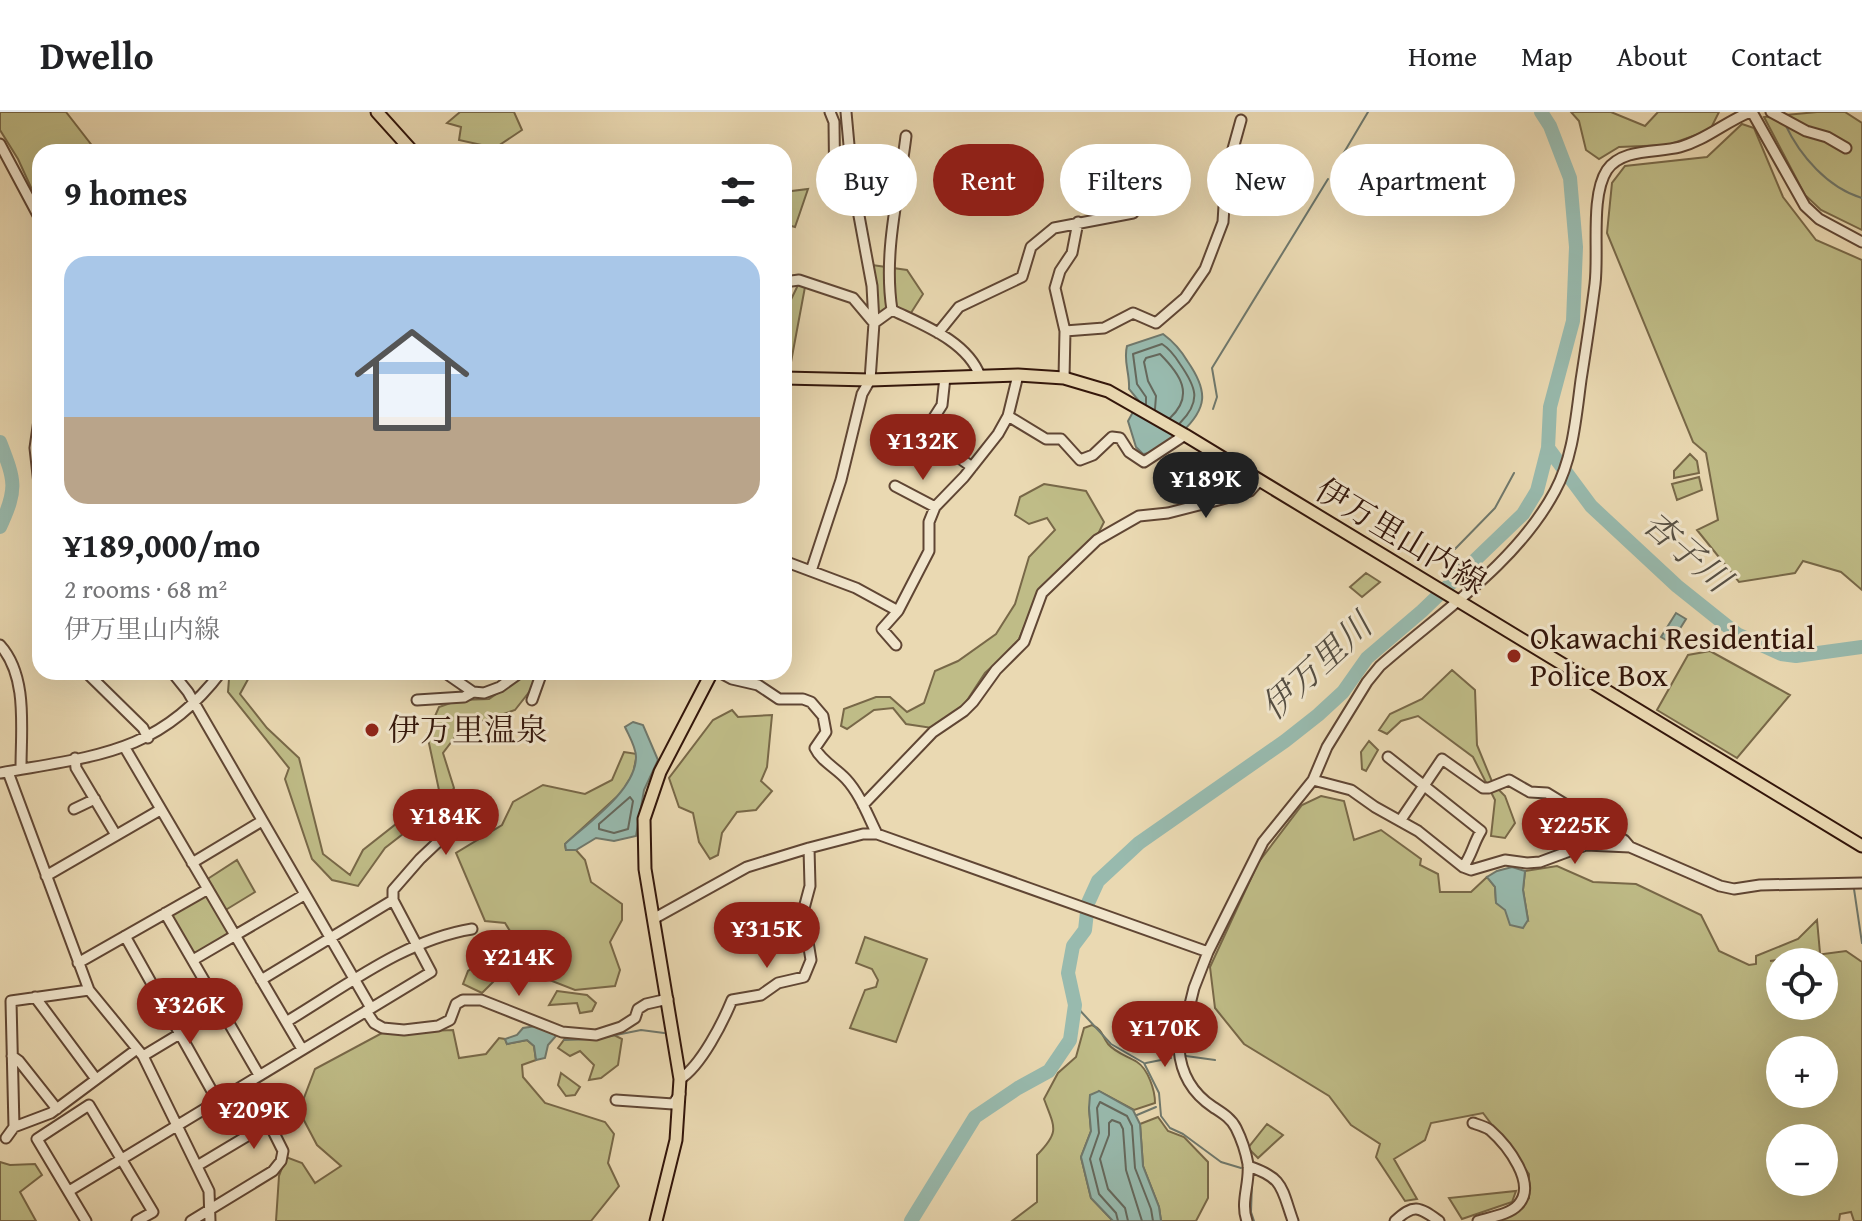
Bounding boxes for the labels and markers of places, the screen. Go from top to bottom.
pin: ¥132K [867,414,979,482]
pin: ¥189K [1150,452,1262,520]
place label: Okawachi Residential Police Box [1530,614,1815,698]
marker: Okawachi Residential Police Box [1505,647,1523,665]
place label: 伊万里温泉 [388,706,548,753]
marker: 伊万里温泉 [363,721,381,739]
pin: ¥184K [390,789,502,857]
pin: ¥225K [1519,798,1631,866]
pin: ¥315K [711,902,823,970]
pin: ¥214K [463,930,575,998]
pin: ¥326K [134,978,246,1046]
pin: ¥170K [1109,1001,1221,1069]
pin: ¥209K [198,1083,310,1151]

